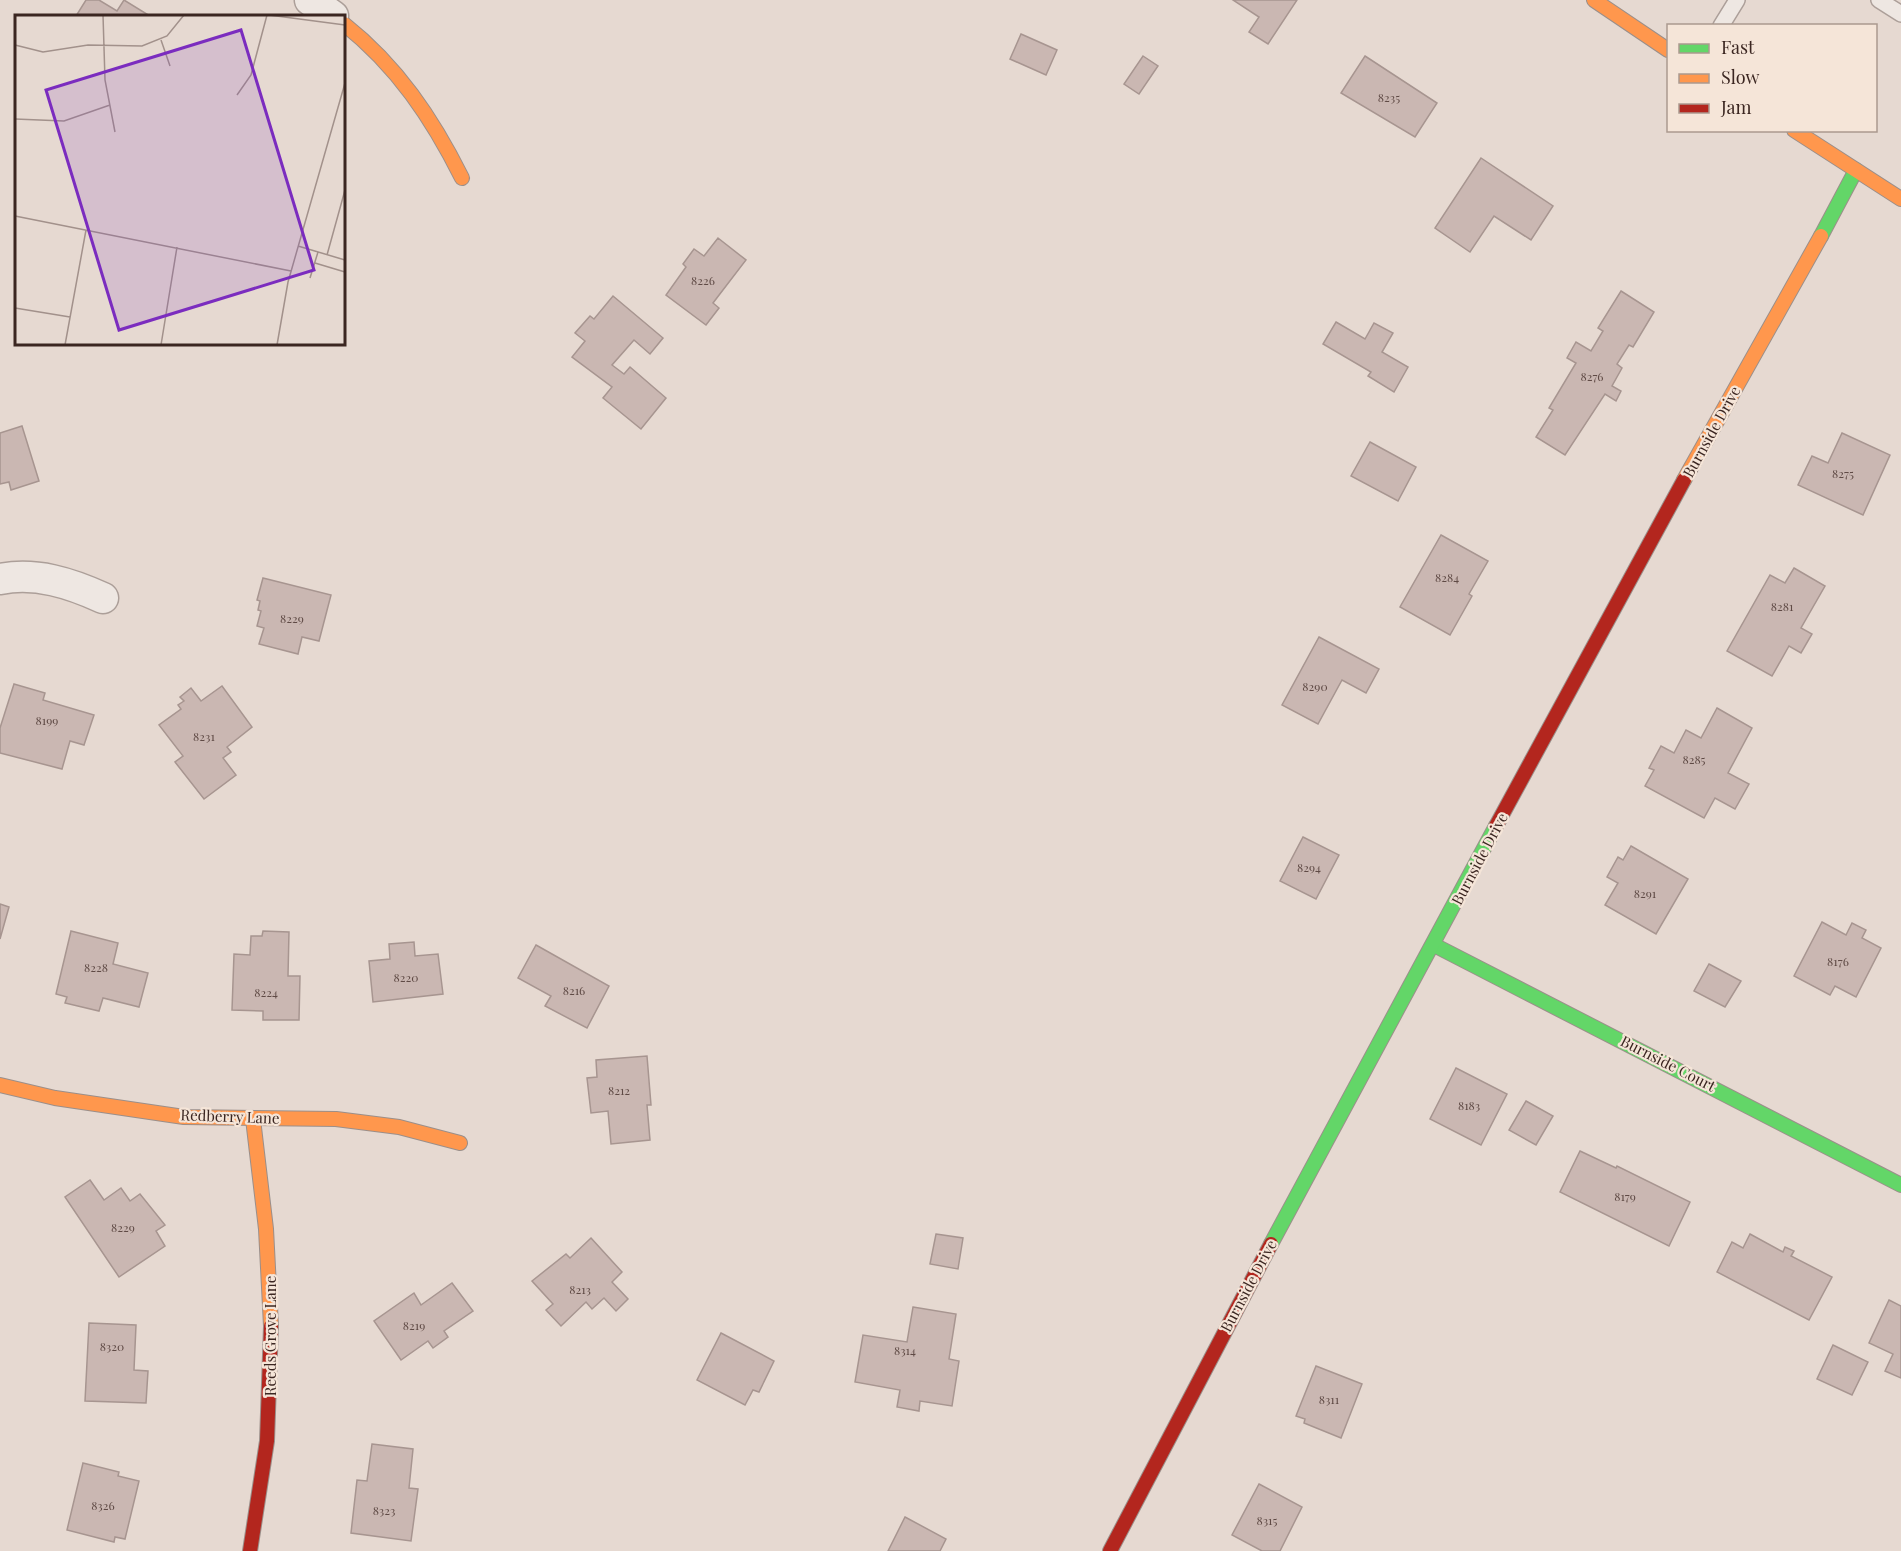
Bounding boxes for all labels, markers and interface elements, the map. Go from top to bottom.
inset map [15,15,345,345]
legend [1667,24,1877,132]
text: Fast [1721,35,1755,59]
text: Slow [1721,65,1759,89]
house number: 8235 [1378,89,1400,105]
text: Jam [1720,95,1751,119]
house number: 8226 [691,272,715,288]
house number: 8276 [1580,368,1604,384]
street label: Burnside Drive [1678,382,1744,481]
house number: 8275 [1832,465,1854,481]
house number: 8284 [1435,569,1459,585]
house number: 8281 [1771,598,1794,614]
house number: 8229 [280,610,304,626]
house number: 8290 [1302,678,1328,694]
house number: 8199 [36,712,58,728]
house number: 8231 [193,728,215,744]
house number: 8285 [1682,751,1706,767]
street label: Burnside Drive [1446,809,1512,908]
house number: 8294 [1297,859,1321,875]
house number: 8291 [1634,885,1657,901]
house number: 8176 [1827,953,1849,969]
house number: 8228 [84,959,108,975]
house number: 8220 [394,969,418,985]
house number: 8216 [563,982,585,998]
house number: 8224 [254,984,278,1000]
street label: Burnside Court [1618,1031,1720,1096]
house number: 8212 [608,1082,630,1098]
house number: 8183 [1458,1097,1480,1113]
street label: Redberry Lane [180,1104,280,1128]
house number: 8179 [1614,1188,1636,1204]
house number: 8229 [111,1219,135,1235]
street label: Burnside Drive [1215,1236,1281,1335]
street label: Reeds Grove Lane [260,1276,280,1396]
house number: 8213 [569,1281,591,1297]
house number: 8219 [403,1317,425,1333]
house number: 8320 [100,1338,124,1354]
house number: 8314 [894,1342,916,1358]
house number: 8311 [1319,1391,1340,1407]
house number: 8326 [91,1497,115,1513]
house number: 8323 [373,1502,395,1518]
house number: 8315 [1257,1512,1277,1528]

